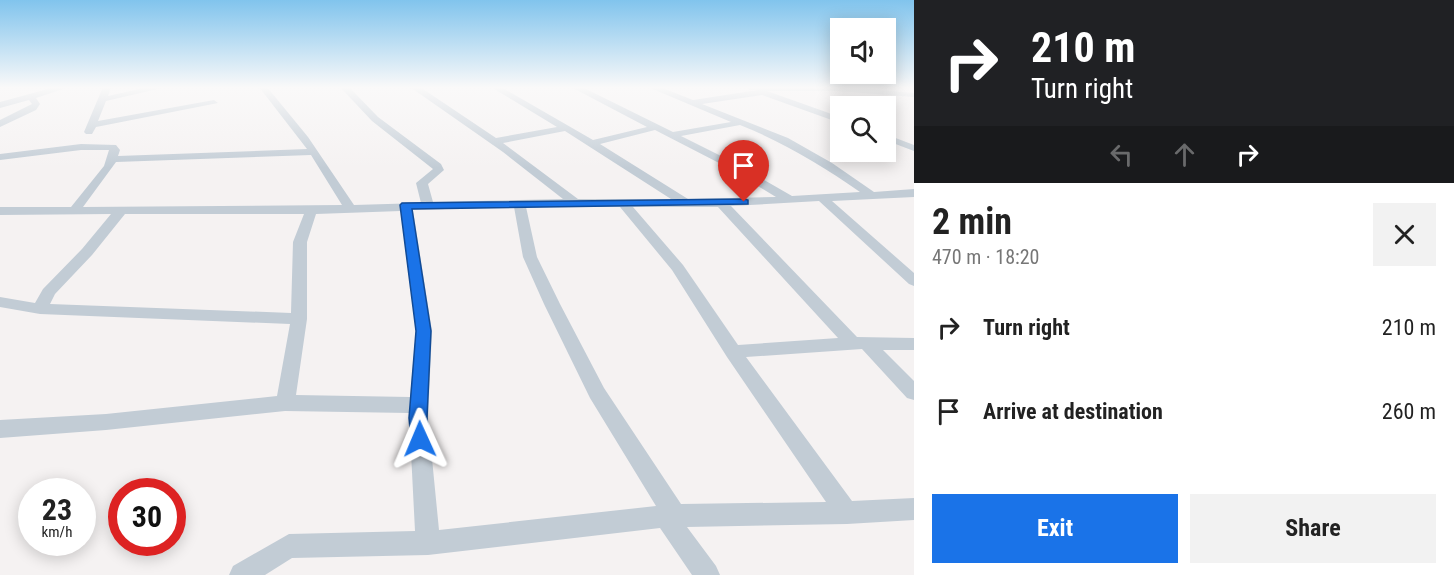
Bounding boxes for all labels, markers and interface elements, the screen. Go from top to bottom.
map controls [830,18,896,162]
button: sound [830,18,896,84]
text: 210 m [1031,23,1136,72]
icon: right [932,24,1010,102]
text: Turn right [1031,73,1133,105]
button: search [830,96,896,162]
icon: left [1105,138,1138,171]
icon: ahead [1168,138,1201,171]
icon: right [1231,138,1264,171]
pin [718,140,769,202]
icon: arrive [727,149,760,182]
text: 2 min [932,201,1012,243]
button: close [1373,203,1436,266]
text: 470 m · 18:20 [932,245,1039,269]
icon: right [932,311,965,344]
text: Turn right [983,315,1070,340]
text: 210 m [1382,315,1436,340]
icon: arrive [932,395,965,428]
text: Arrive at destination [983,399,1163,424]
text: 260 m [1382,399,1436,424]
position arrow [388,407,452,471]
speed limit sign: 30 [108,478,186,556]
text: 23 [42,492,72,527]
button: Exit [932,494,1178,563]
button: Share [1190,494,1436,563]
text: km/h [42,523,72,541]

